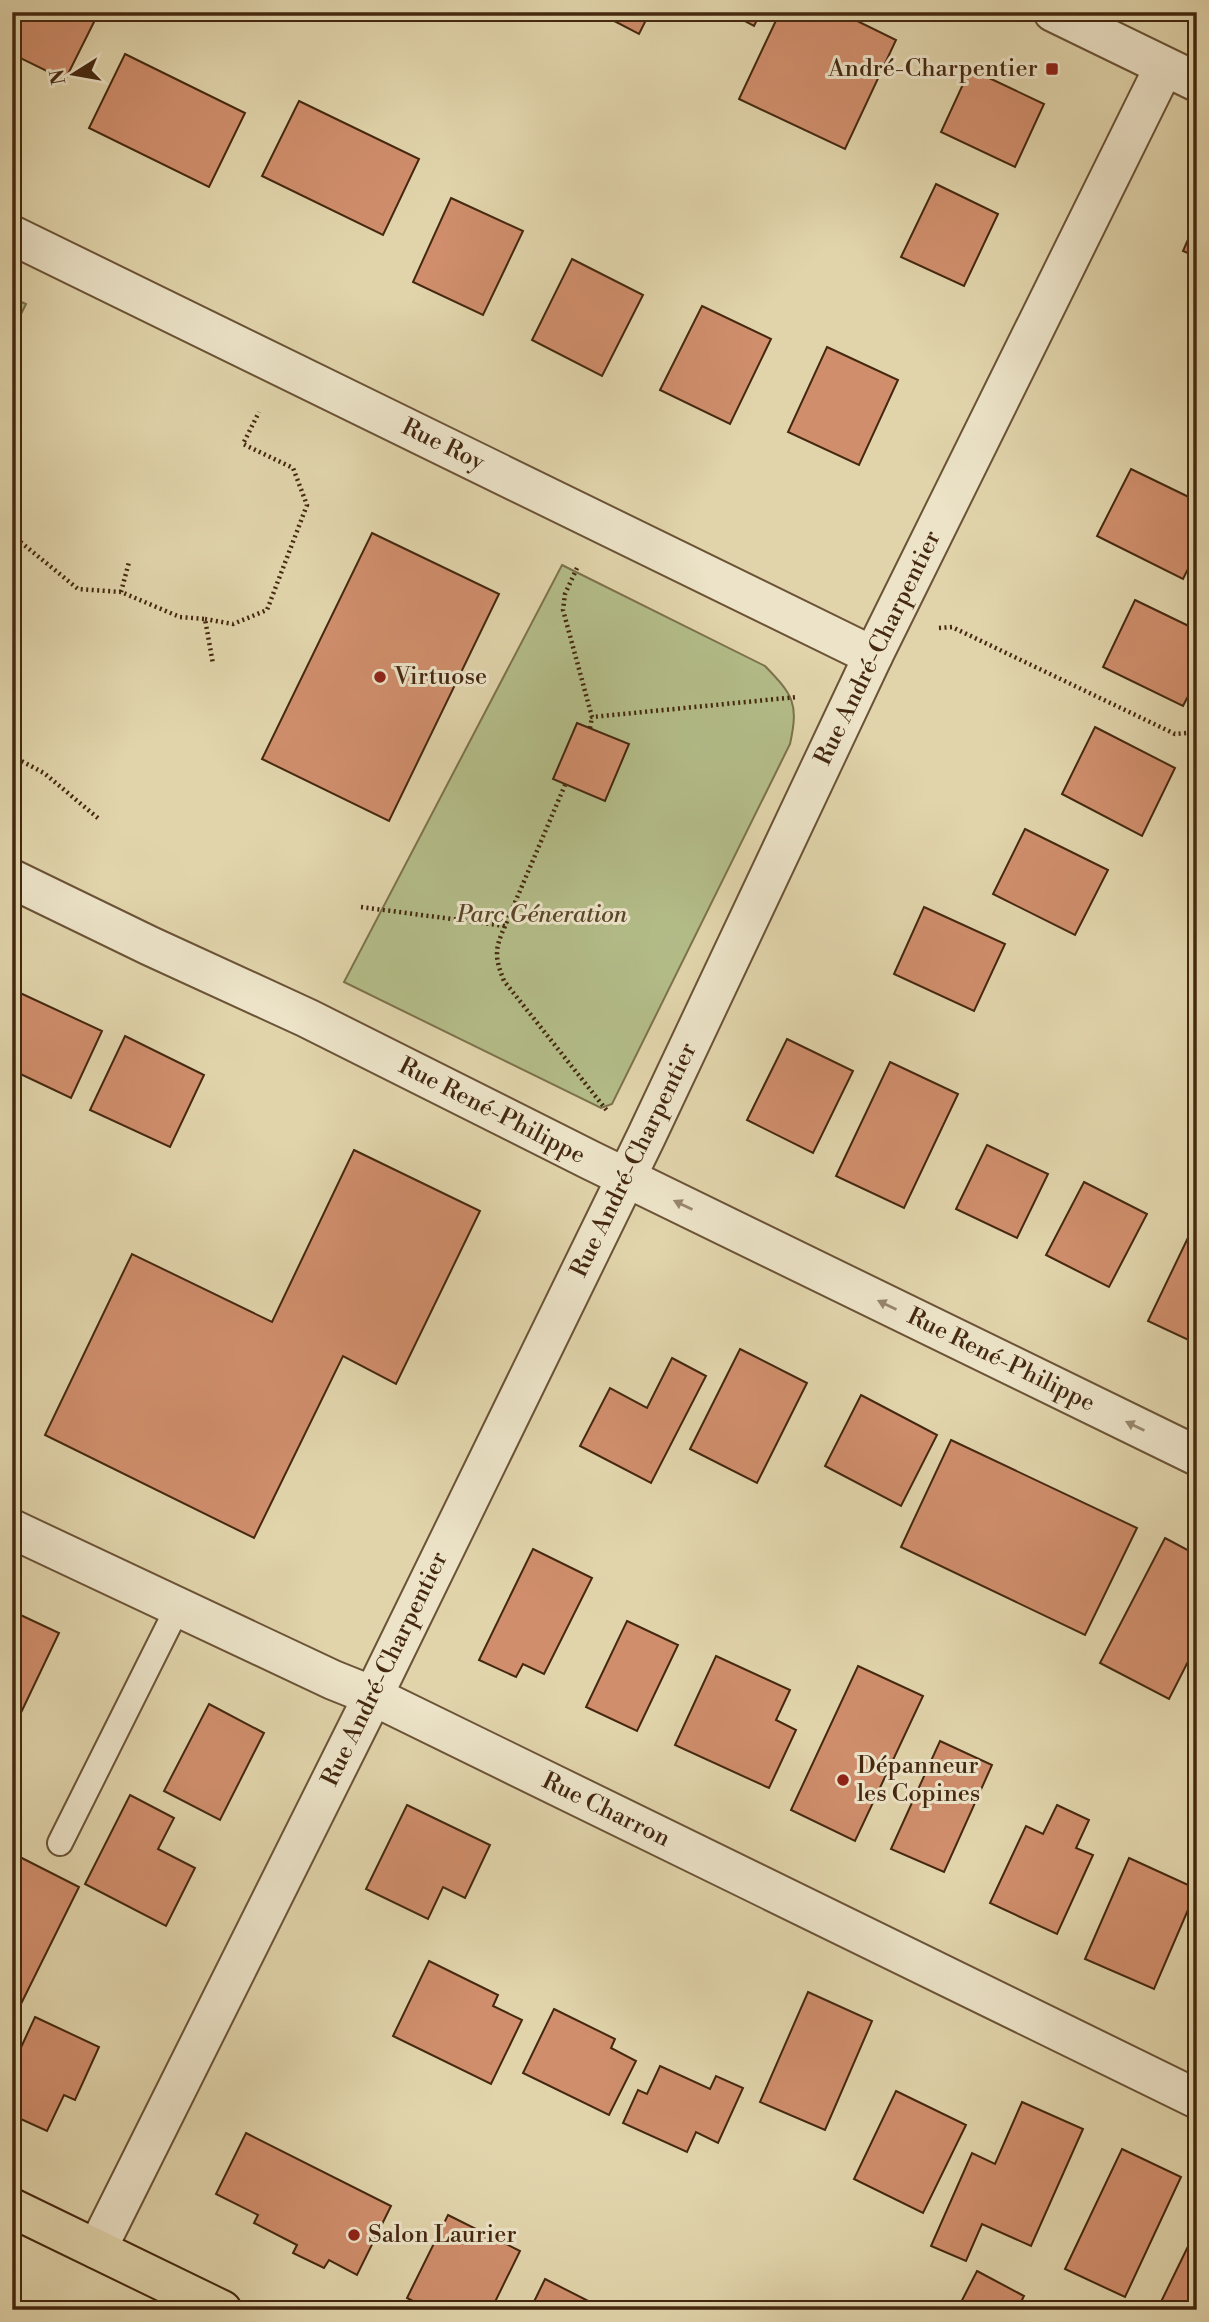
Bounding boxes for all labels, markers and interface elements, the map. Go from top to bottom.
north arrow [38,38,108,108]
place label: André-Charpentier [827,54,1038,84]
marker: André-Charpentier [1044,61,1060,77]
text: N [45,67,72,87]
street label: Rue Roy [397,412,490,478]
street label: Rue André-Charpentier [808,526,948,770]
place label: Virtuose [393,662,487,692]
marker: Virtuose [372,669,388,685]
park label: Parc Géneration [456,900,628,930]
street label: Rue André-Charpentier [564,1038,704,1282]
street label: Rue René-Philippe [394,1051,590,1171]
one-way arrow [673,1199,693,1210]
one-way arrow [877,1299,897,1310]
street label: Rue René-Philippe [902,1302,1100,1418]
one-way arrow [1125,1421,1145,1432]
street label: Rue André-Charpentier [315,1547,455,1791]
place label: Dépanneur les Copines [857,1751,980,1809]
street label: Rue Charron [537,1766,675,1854]
marker: Dépanneur les Copines [835,1772,851,1788]
place label: Salon Laurier [368,2220,517,2250]
marker: Salon Laurier [346,2227,362,2243]

